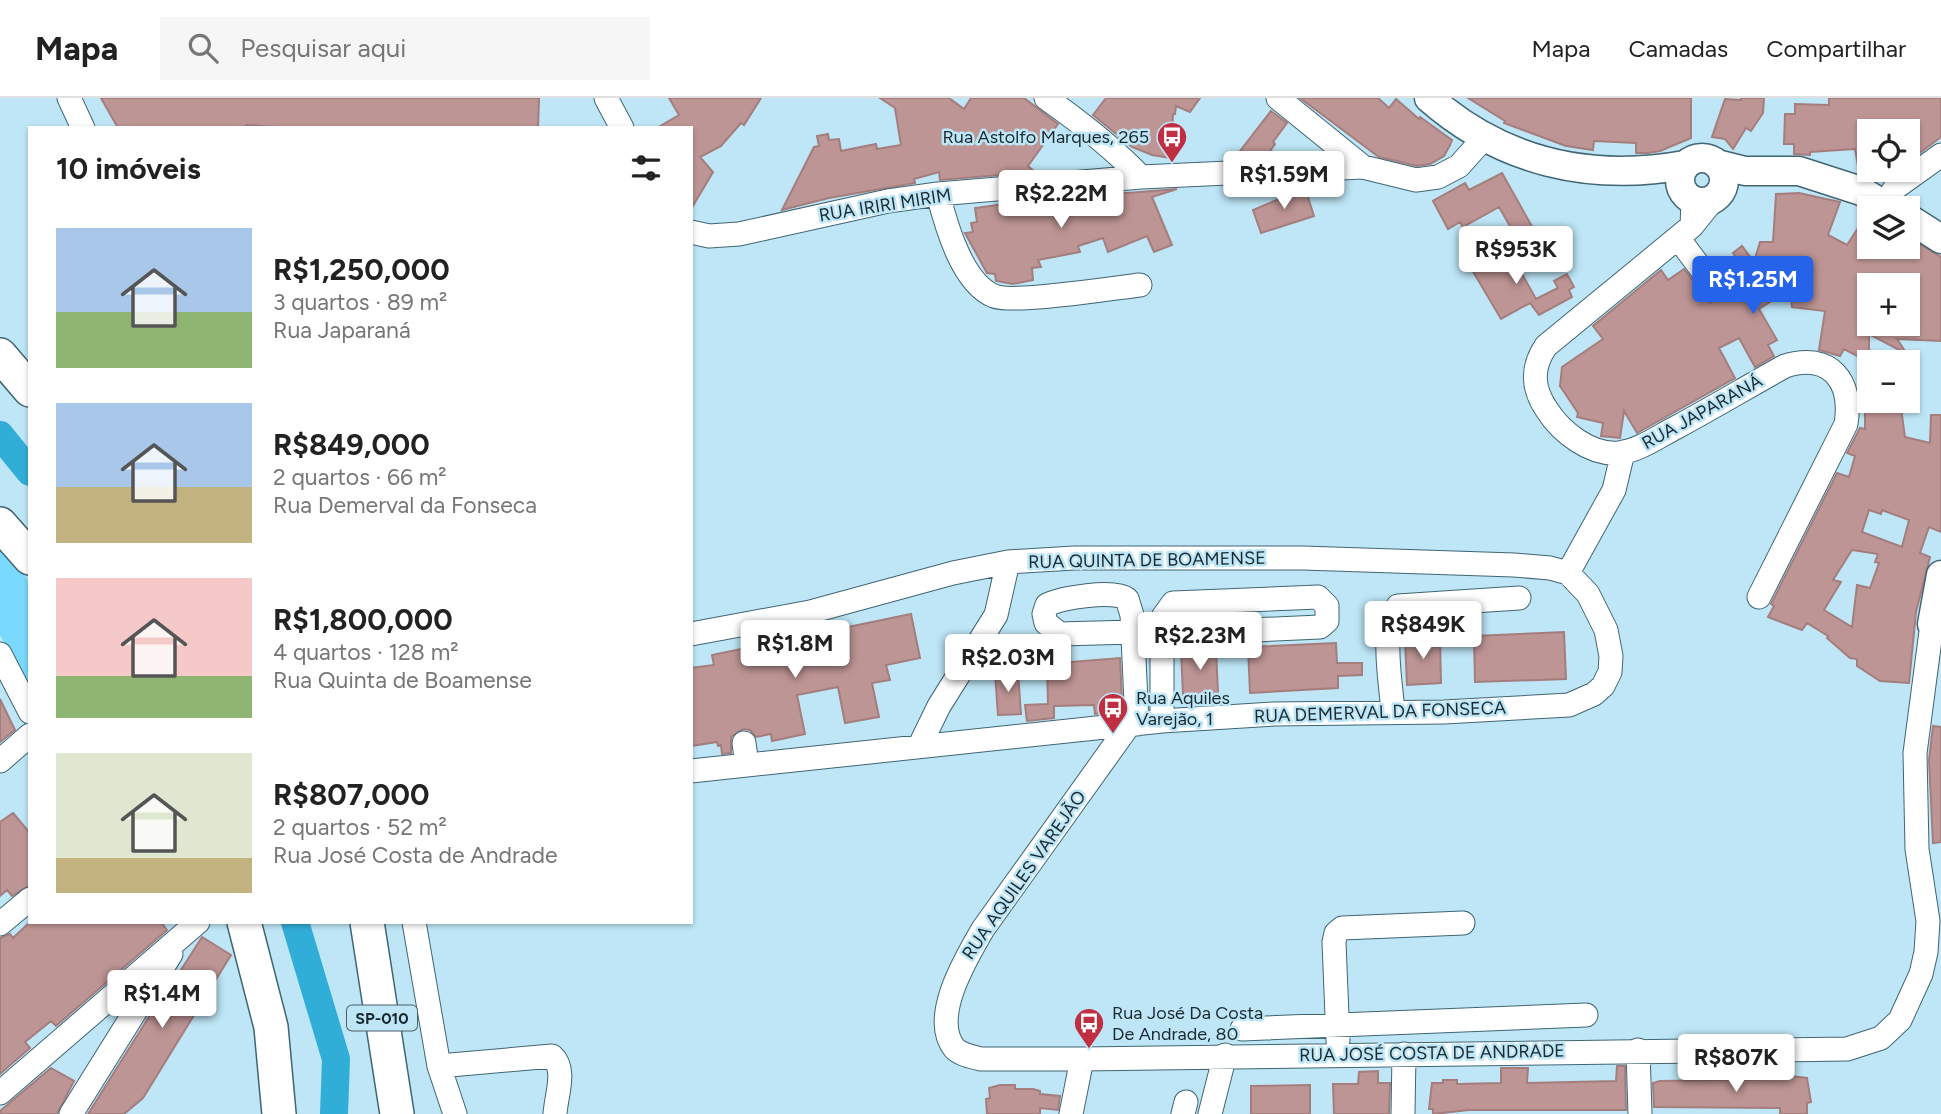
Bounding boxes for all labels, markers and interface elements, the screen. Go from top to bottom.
search box [160,17,650,80]
text: Mapa [35,29,118,68]
icon: search [184,29,222,67]
text: Pesquisar aqui [240,32,406,64]
text: Mapa [1531,34,1590,63]
text: Camadas [1628,34,1728,63]
text: Compartilhar [1766,34,1906,63]
map controls [1857,119,1920,413]
button: locate [1857,119,1920,182]
bus stop icon: Rua Astolfo Marques, 265 [1155,120,1189,164]
place label: Rua Astolfo Marques, 265 [943,126,1149,148]
icon: filters [627,149,665,187]
text: 10 imóveis [56,150,201,187]
pin: R$1.59M [1219,152,1349,211]
text: R$1.59M [1239,160,1329,188]
pin: R$2.22M [996,170,1126,230]
text: R$2.22M [1015,179,1107,207]
street label: RUA IRIRI MIRIM [817,184,953,226]
button: layers [1857,196,1920,259]
pin: R$953K [1459,226,1573,286]
text: R$953K [1475,235,1557,263]
text: R$1,250,000 [273,251,450,288]
icon: home [112,256,196,340]
pin: R$1.25M [1688,256,1818,316]
text: R$1.25M [1708,265,1798,293]
button: + [1857,273,1920,336]
text: 3 quartos · 89 m² [273,288,447,316]
text: Rua Japaraná [273,316,411,344]
button: − [1857,350,1920,413]
street label: RUA JAPARANÁ [1638,370,1766,454]
text: R$849,000 [273,426,430,463]
icon: home [112,431,196,515]
text: 2 quartos · 66 m² [273,463,447,491]
text: Rua Demerval da Fonseca [273,491,537,519]
street label: RUA QUINTA DE BOAMENSE [1028,547,1266,573]
text: R$1,800,000 [273,601,453,638]
pin: R$849K [1366,602,1480,661]
icon: home [112,606,196,690]
text: R$849K [1381,610,1465,638]
pin: R$2.23M [1135,612,1265,672]
pin: R$1.8M [738,620,852,680]
text: R$2.23M [1154,621,1246,649]
text: R$1.8M [757,629,833,657]
pin: R$2.03M [943,634,1073,694]
text: 4 quartos · 128 m² [273,638,459,666]
text: R$2.03M [961,643,1055,671]
text: Rua Quinta de Boamense [273,666,532,694]
place label: Rua Aquiles Varejão, 1 [1136,687,1230,730]
bus stop icon: Rua Aquiles Varejão, 1 [1096,691,1130,735]
street label: RUA DEMERVAL DA FONSECA [1254,697,1506,727]
text: R$807,000 [273,776,429,813]
icon: home [112,781,196,865]
street label: RUA AQUILES VAREJÃO [957,786,1091,964]
text: 2 quartos · 52 m² [273,813,447,841]
text: Rua José Costa de Andrade [273,841,558,869]
pin: R$1.4M [105,970,219,1030]
text: R$1.4M [123,979,201,1007]
place label: Rua José Da Costa De Andrade, 80 [1112,1002,1263,1045]
road number: SP-010 [347,1006,417,1030]
bus stop icon: Rua José Da Costa De Andrade, 80 [1072,1006,1106,1050]
pin: R$807K [1679,1034,1793,1094]
street label: RUA JOSÉ COSTA DE ANDRADE [1299,1040,1565,1066]
text: R$807K [1694,1043,1778,1071]

